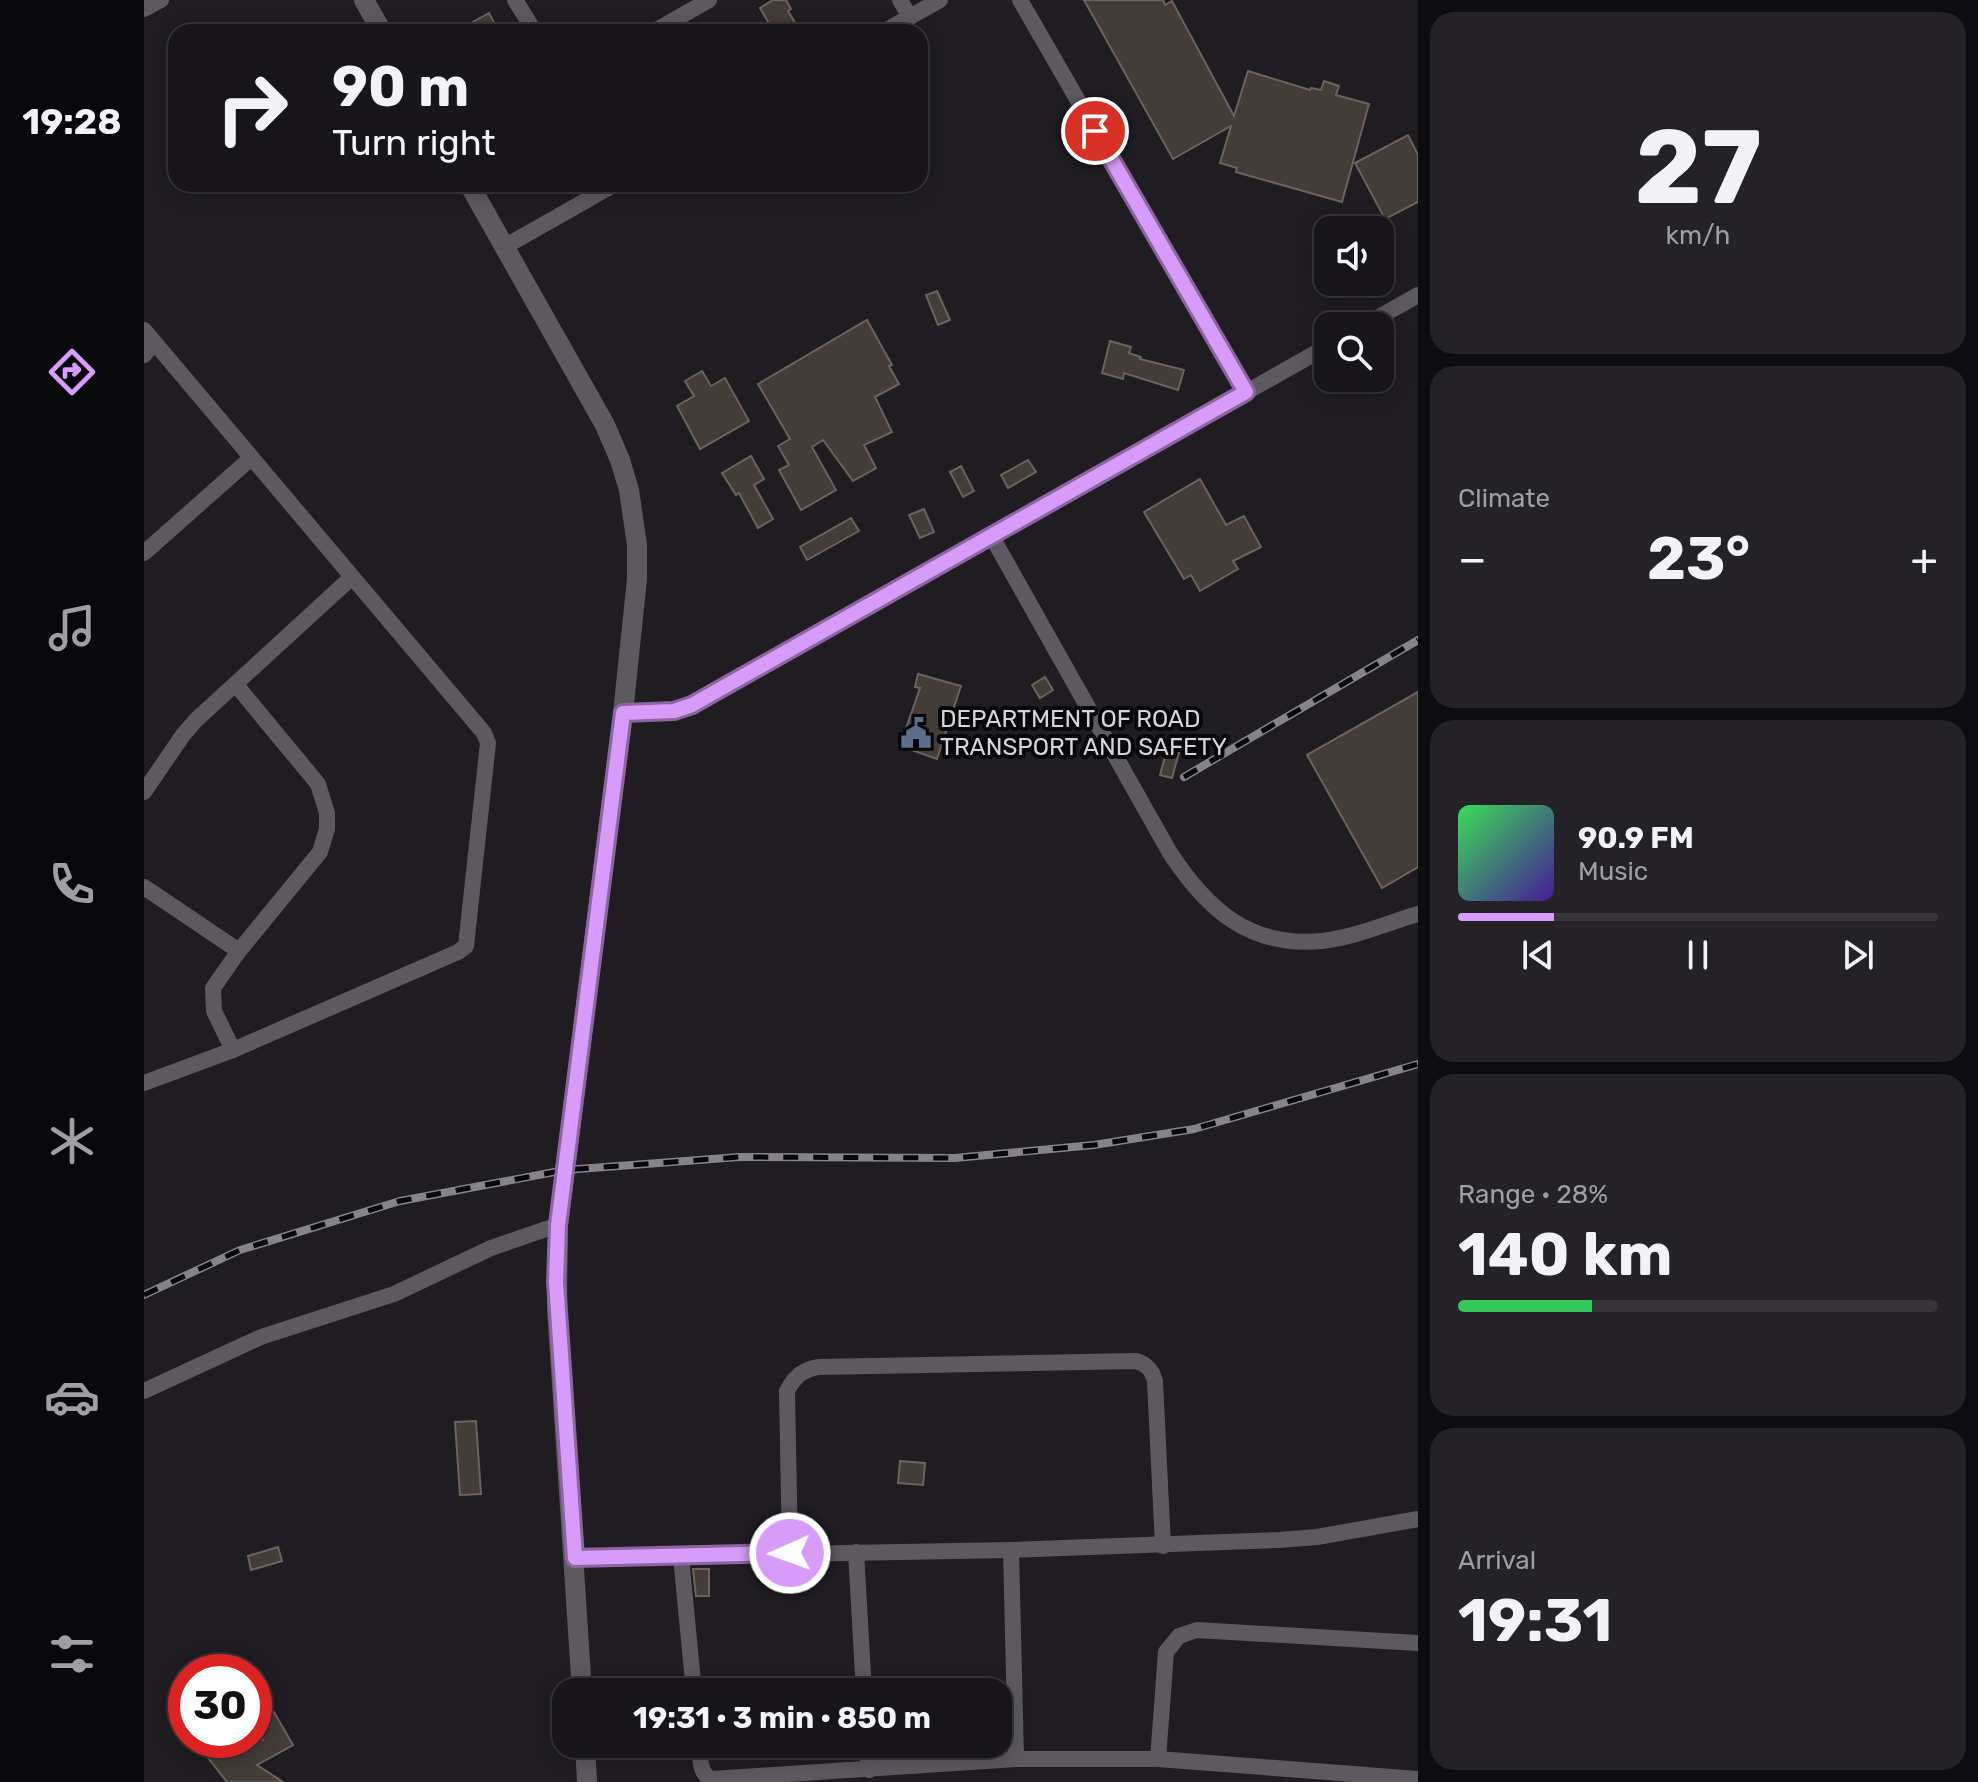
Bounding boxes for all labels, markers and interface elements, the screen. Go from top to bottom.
text: 90 m [332,54,469,120]
icon: right [200,56,304,160]
pin [1061,97,1129,165]
text: 19:28 [22,100,122,143]
text: 27 [1634,106,1762,229]
icon: arrive [1073,109,1117,153]
text: Turn right [332,121,496,164]
map controls [1314,216,1394,392]
button: sound [1314,216,1394,296]
text: km/h [1666,220,1730,251]
button: search [1314,312,1394,392]
icon: directions [44,344,100,400]
text: Climate [1458,483,1550,514]
text: 23° [1647,523,1750,594]
text: − [1458,533,1487,585]
text: + [1911,533,1938,585]
icon: music [44,600,100,656]
place label: DEPARTMENT OF ROAD TRANSPORT AND SAFETY [940,705,1227,761]
public building icon: DEPARTMENT OF ROAD TRANSPORT AND SAFETY [899,716,933,750]
text: 90.9 FM [1578,820,1694,856]
icon: phone [44,856,100,912]
text: Music [1578,856,1648,887]
icon: previous [1516,933,1560,977]
icon: pause [1676,933,1720,977]
icon: next [1836,933,1880,977]
icon: climate [44,1113,100,1169]
text: Range · 28% [1458,1179,1608,1210]
text: 140 km [1458,1219,1672,1290]
icon: car [44,1369,100,1425]
position arrow [748,1511,832,1595]
text: Arrival [1458,1545,1536,1576]
text: 19:31 [1458,1585,1612,1656]
icon: filters [44,1626,100,1682]
speed limit sign: 30 [168,1654,272,1758]
text: 19:31 · 3 min · 850 m [633,1700,931,1736]

